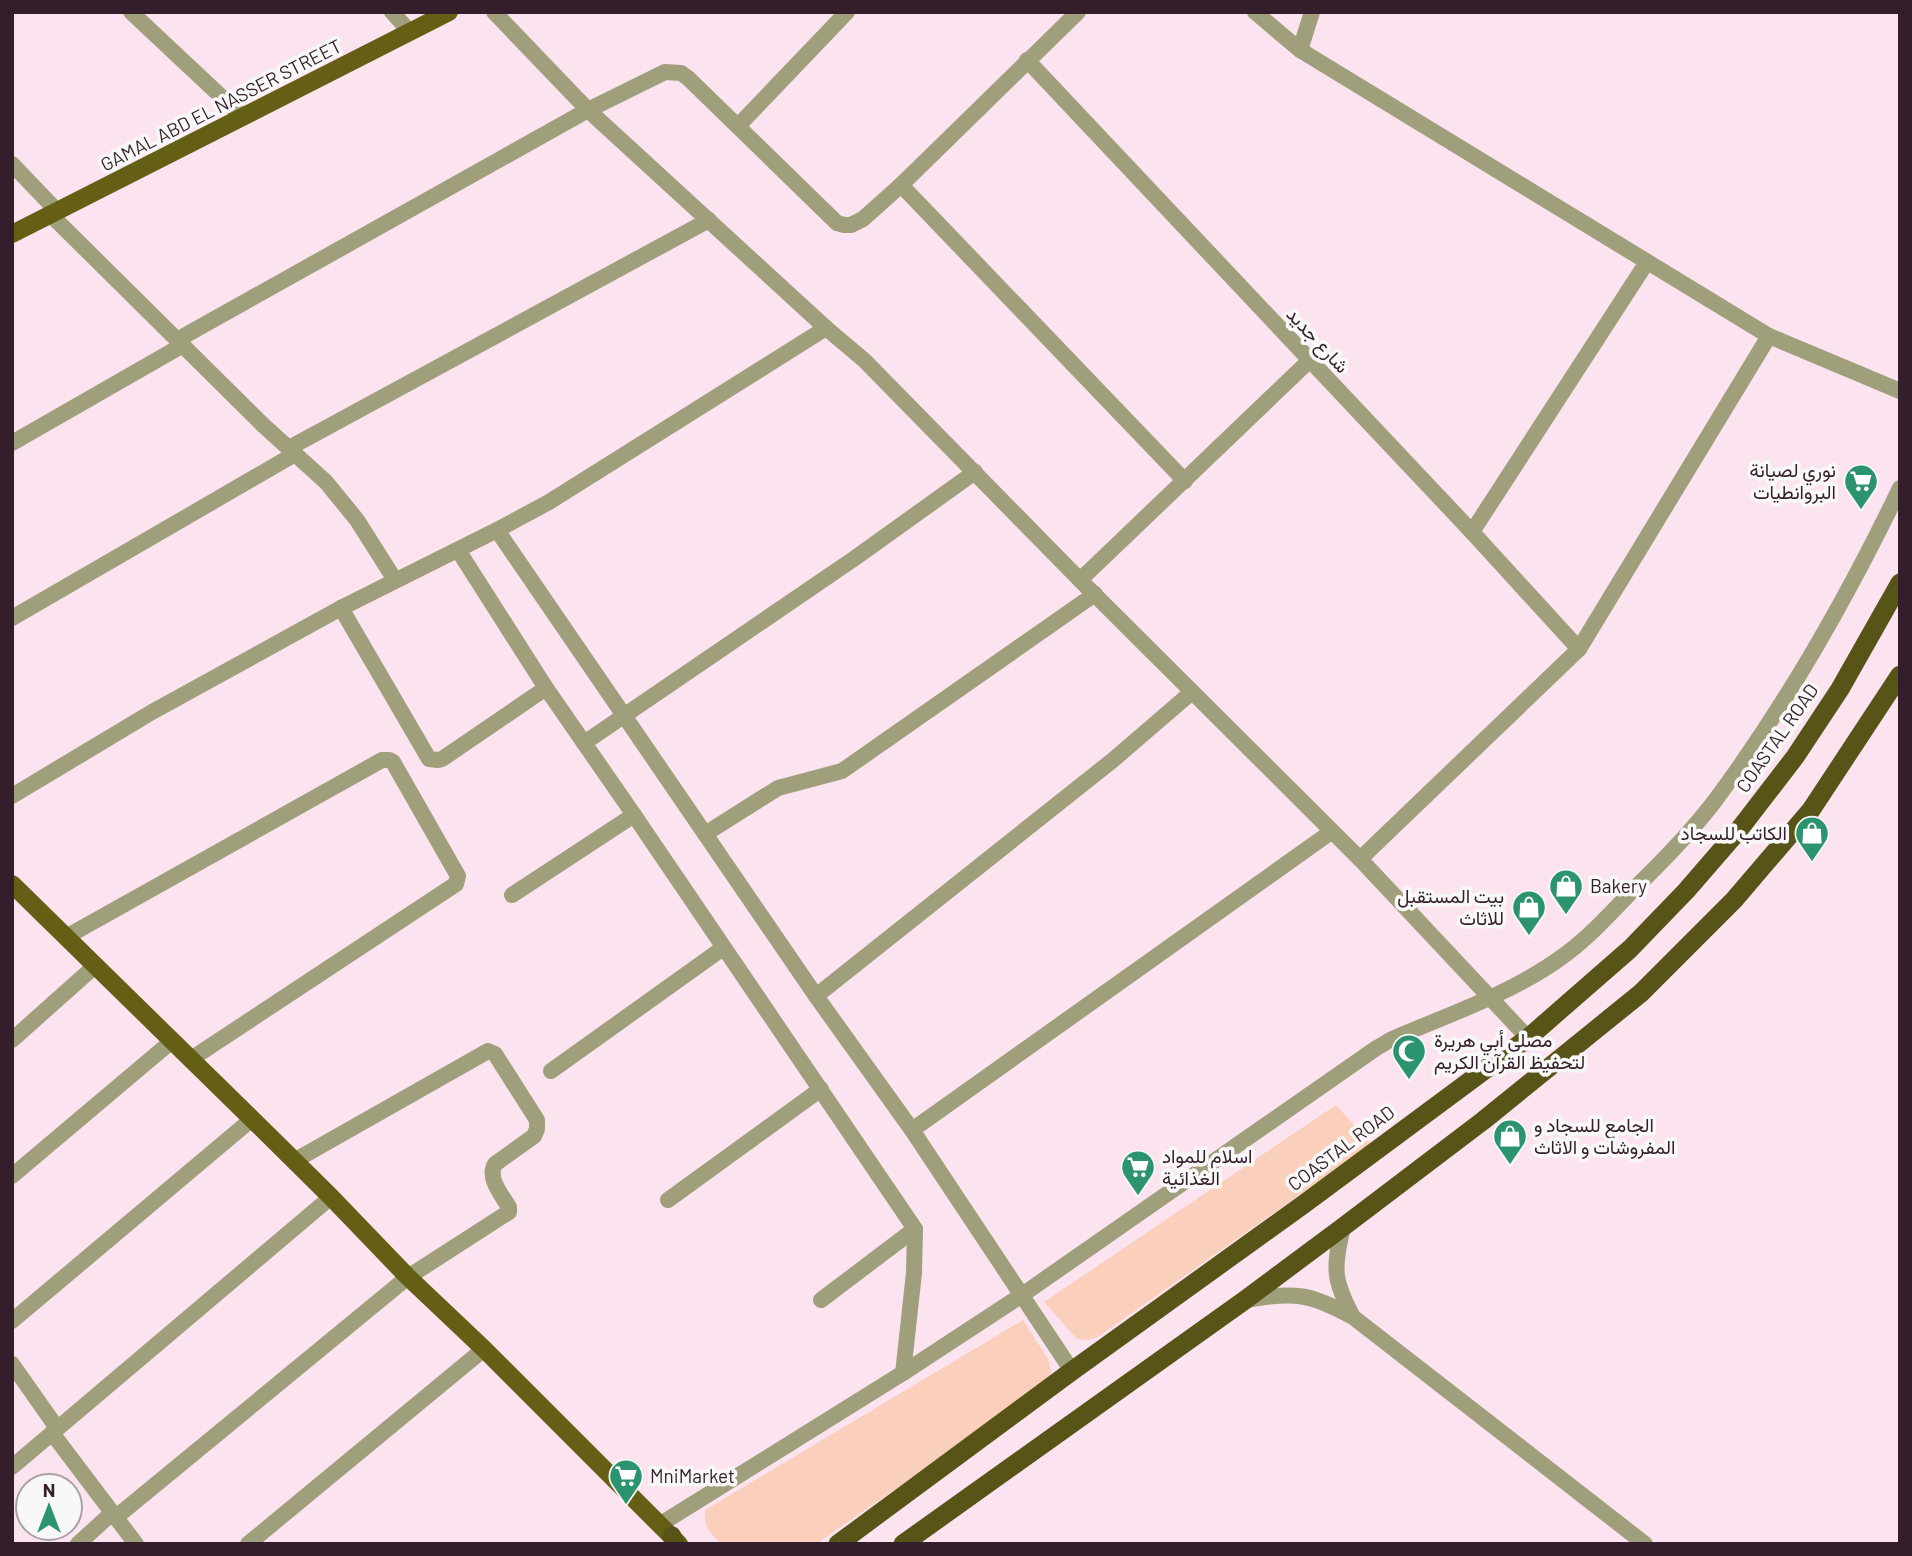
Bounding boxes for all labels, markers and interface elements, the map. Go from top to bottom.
street label: GAMAL ABD EL NASSER STREET [96,34,345,176]
street label: شارع جديد [1281,302,1354,378]
place label: نوري لصيانة البروانطيات [1749,458,1836,504]
supermarket icon: نوري لصيانة البروانطيات [1842,462,1880,511]
street label: COASTAL ROAD [1731,679,1823,797]
shop icon: الكاتب للسجاد [1793,814,1831,863]
place label: الكاتب للسجاد [1681,821,1787,845]
shop icon: Bakery [1547,867,1585,916]
place label: Bakery [1590,874,1647,897]
place label: بيت المستقبل للاثاث [1397,884,1504,929]
shop icon: بيت المستقبل للاثاث [1510,888,1548,937]
place label: مصلى أبي هريرة لتحفيظ القرآن الكريم [1434,1028,1585,1075]
mosque icon: مصلى أبي هريرة لتحفيظ القرآن الكريم [1390,1032,1428,1081]
street label: COASTAL ROAD [1283,1100,1399,1195]
place label: الجامع للسجاد و المفروشات و الاثاث [1534,1113,1675,1159]
shop icon: الجامع للسجاد و المفروشات و الاثاث [1491,1117,1529,1166]
place label: اسلام للمواد الغذائية [1162,1144,1252,1190]
supermarket icon: اسلام للمواد الغذائية [1119,1148,1157,1197]
supermarket icon: MniMarket [607,1457,645,1506]
place label: MniMarket [650,1464,735,1487]
north arrow [14,1472,84,1542]
text: N [43,1478,55,1501]

